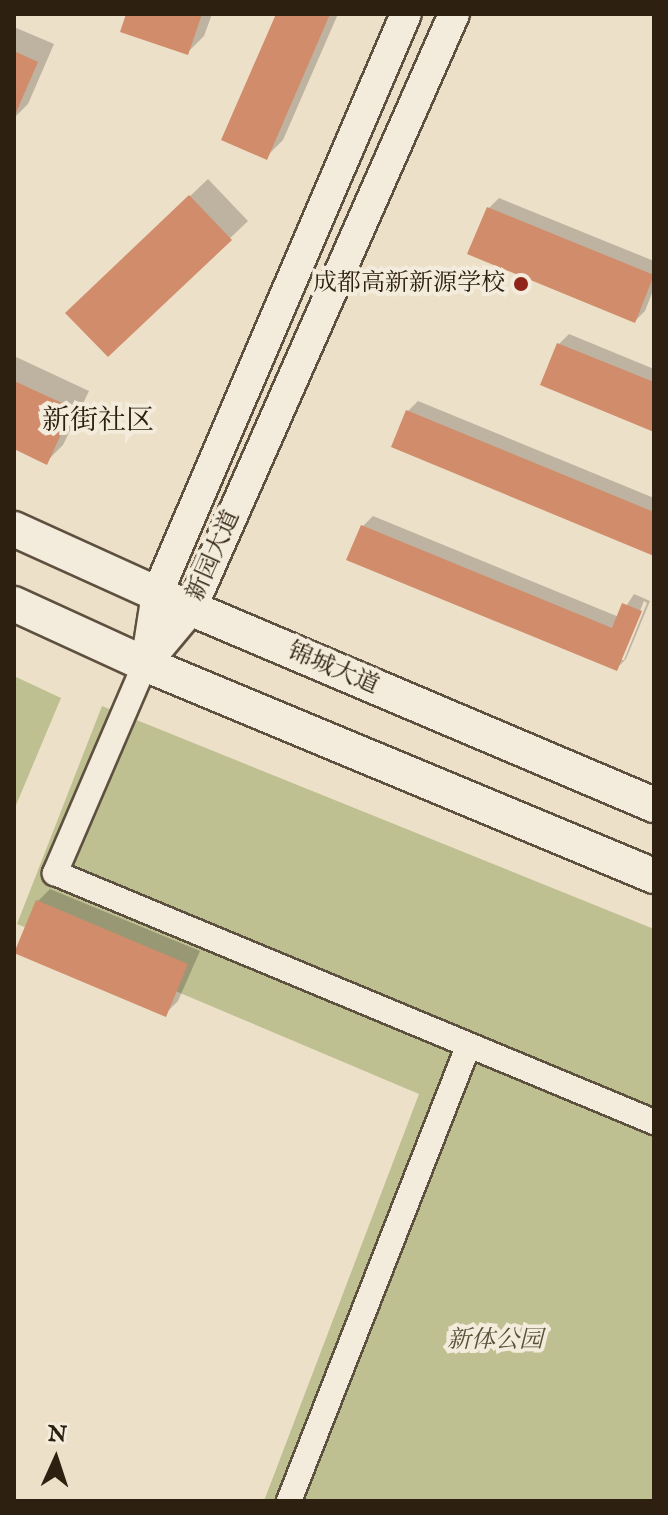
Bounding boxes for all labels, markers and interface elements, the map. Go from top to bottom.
place label: 成都高新新源学校 [313,270,505,298]
marker: 成都高新新源学校 [512,275,530,293]
district label: 新街社区 [42,405,154,439]
street label: 新园大道 [181,506,247,606]
street label: 锦城大道 [283,637,383,701]
park label: 新体公园 [447,1327,543,1355]
north arrow [16,1419,96,1499]
text: N [47,1421,67,1450]

